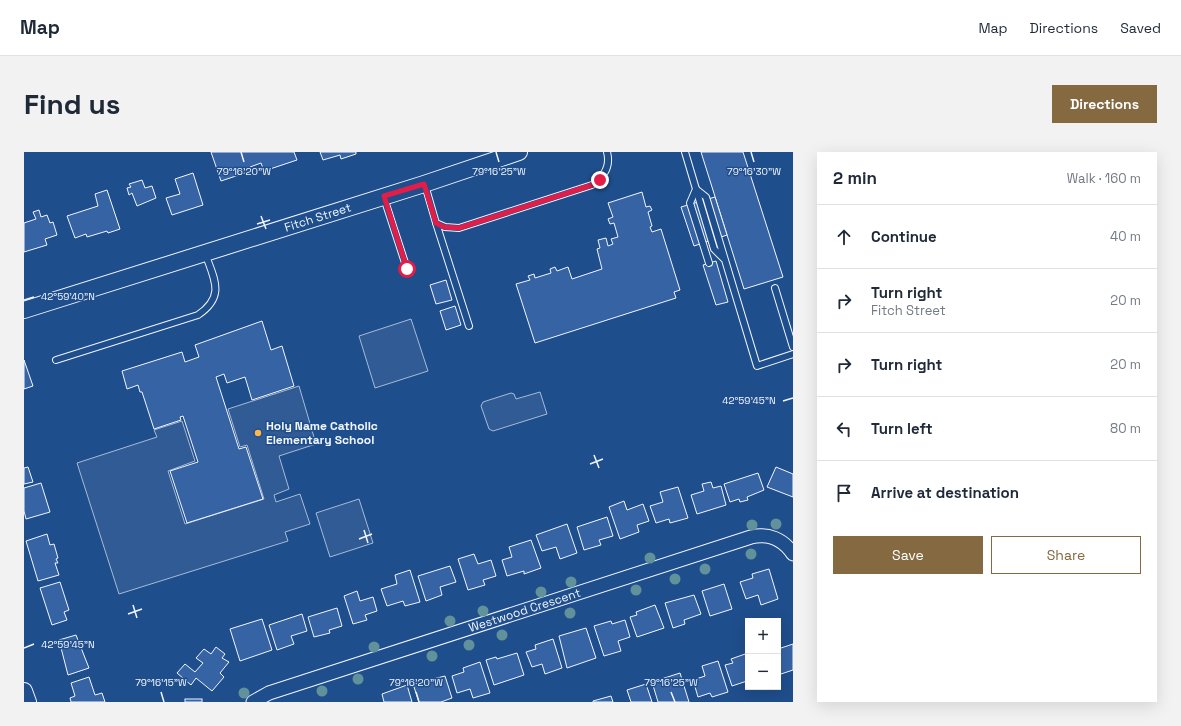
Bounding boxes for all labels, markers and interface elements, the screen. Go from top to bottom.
text: Map [20,15,60,40]
text: Map [978,19,1008,37]
text: Directions [1030,19,1098,37]
text: Saved [1120,19,1161,37]
button: Directions [1052,85,1157,123]
text: Find us [24,86,121,122]
text: 79°16'20"W [217,165,271,178]
text: 79°16'25"W [472,165,526,178]
text: 79°16'30"W [727,165,781,178]
text: 2 min [833,167,877,189]
text: Walk · 160 m [1067,170,1141,187]
route end [591,171,609,189]
street label: Fitch Street [282,199,353,235]
icon: ahead [833,226,855,248]
text: Continue [871,227,937,246]
text: 40 m [1110,228,1141,245]
route start [398,260,416,278]
text: Turn right [871,283,942,302]
text: 42°59'40"N [41,290,95,303]
icon: right [833,290,855,312]
text: 20 m [1110,292,1141,309]
text: Fitch Street [871,302,946,319]
icon: right [833,354,855,376]
text: Turn right [871,355,942,374]
text: 20 m [1110,356,1141,373]
text: 42°59'45"N [722,394,776,407]
place label: Holy Name Catholic Elementary School [266,418,378,448]
icon: left [833,418,855,440]
text: Turn left [871,419,933,438]
text: 80 m [1110,420,1141,437]
marker: Holy Name Catholic Elementary School [253,428,263,438]
icon: arrive [833,482,855,504]
text: Arrive at destination [871,483,1019,502]
button: Save [833,536,983,574]
button: Share [991,536,1141,574]
street label: Westwood Crescent [467,585,583,636]
map controls [745,618,781,690]
button: + [745,618,781,654]
text: 42°59'45"N [41,638,95,651]
button: − [745,654,781,690]
text: 79°16'15"W [135,676,187,689]
text: 79°16'20"W [389,676,443,689]
text: 79°16'25"W [644,676,698,689]

